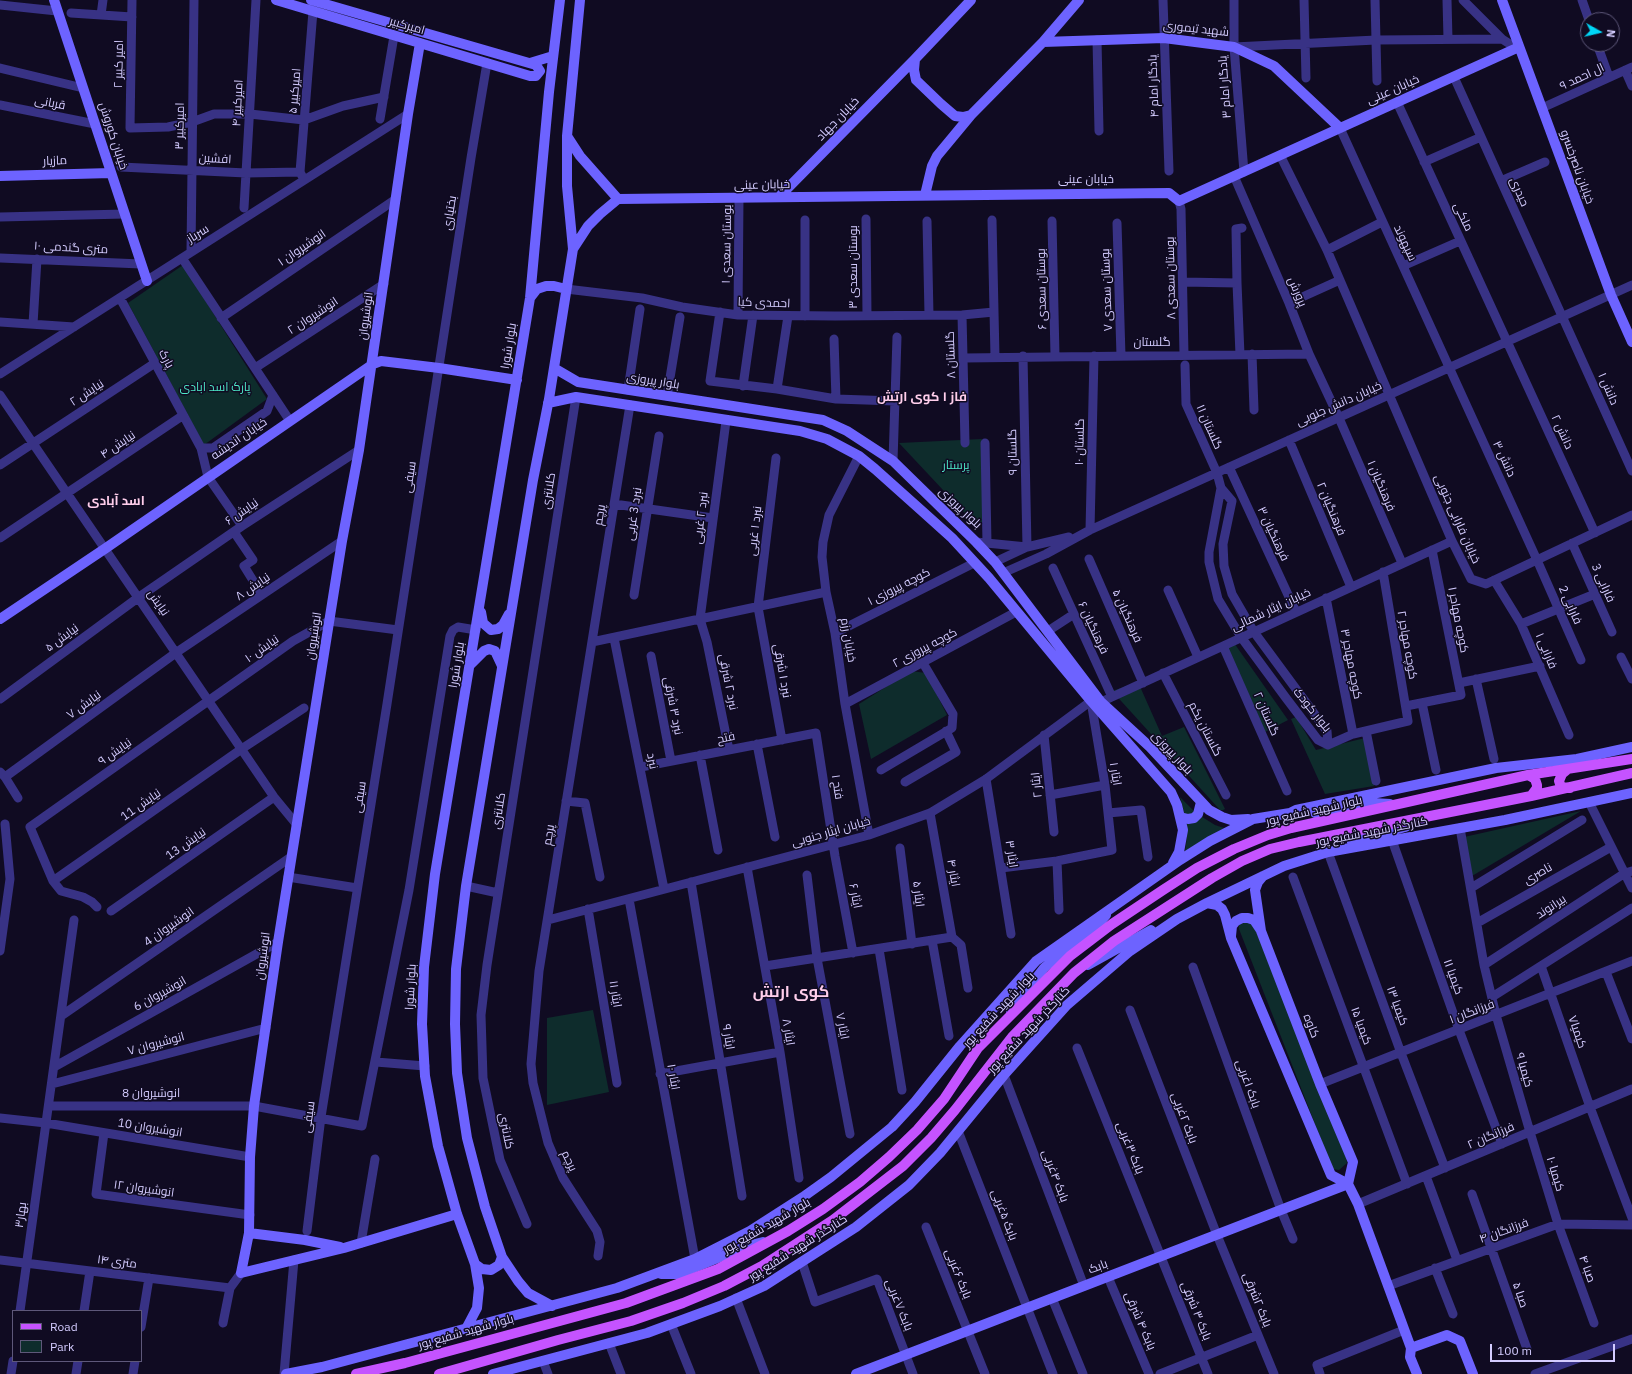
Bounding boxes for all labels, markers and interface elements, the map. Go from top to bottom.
north arrow [1580,12,1620,52]
street label: امیرکبیر [388,14,426,38]
street label: شهید تیموری [1162,18,1230,40]
text: N [1603,29,1618,38]
street label: امیر کبیر ۲ [111,40,127,88]
street label: یادگار امام ۴ [1146,54,1162,118]
street label: یادگار امام ۳ [1216,55,1234,119]
street label: ال احمد ۹ [1557,60,1607,94]
street label: امیرکبیر ۵ [286,68,304,114]
street label: خیابان عینی [1364,72,1422,108]
street label: امیرکبیر ۴ [230,79,246,127]
street label: قربانی [33,93,67,113]
street label: خیابان جهاد [814,94,862,144]
street label: خیابان کوروش [95,101,131,171]
street label: امیرکبیر ۳ [172,102,188,150]
street label: خیابان ناصرخسرو [1557,128,1597,206]
street label: افشین [198,151,232,167]
street label: مازیار [43,153,67,169]
street label: خیابان عینی [1058,173,1114,187]
street label: حیدری [1506,175,1532,209]
street label: خیابان عینی [734,177,790,193]
street label: بختیاری [440,195,460,231]
street label: ملکی [1450,200,1476,234]
street label: بوستان سعدی ۱ [719,204,735,284]
street label: سرباز [184,222,212,246]
street label: سپهوند [1390,223,1420,263]
street label: بوستان سعدی ۳ [847,225,861,309]
street label: انوشیروان ۱ [275,227,329,269]
street label: بوستان سعدی ۸ [1163,236,1179,320]
street label: ۱۰ متری گندمی [34,239,108,257]
street label: بوستان سعدی ۶ [1034,248,1050,330]
street label: بوستان سعدی ۷ [1098,248,1116,332]
street label: پرورش [1284,275,1310,309]
street label: انوشیروان [356,291,376,341]
street label: انوشیروان ۲ [285,294,341,338]
street label: احمدی کیا [737,295,791,311]
street label: بلوار شورا [498,322,520,370]
street label: گلستان ۸ [943,331,959,379]
street label: گلستان [1133,336,1171,350]
street label: پارک [155,347,177,371]
street label: بلوار پیروزی [625,370,681,392]
street label: دانش ۱ [1595,371,1621,407]
street label: نیایش ۲ [67,377,107,409]
street label: خیابان دانش جنوبی [1294,379,1384,429]
park label: پارک اسد ابادی [179,381,251,395]
district label: فاز ۱ کوی ارتش [877,389,967,405]
street label: گلستان ۱۱ [1193,402,1225,452]
street label: دانش ۲ [1548,412,1576,452]
street label: خیابان اندیشه [208,415,270,463]
street label: گلستان ۱۰ [1072,419,1088,465]
street label: نیایش ۴ [98,428,138,462]
street label: گلستان ۹ [1005,429,1021,475]
street label: دانش ۳ [1489,439,1519,479]
street label: فرهنگیان ۱ [1364,458,1398,514]
park label: پرستار [943,459,969,473]
street label: سیفی [400,460,420,494]
street label: کلانتری [539,472,559,510]
street label: خیابان فارابی جنوبی [1431,472,1483,566]
street label: فرهنگیان ۲ [1313,480,1349,538]
street label: بلوار پیروزی [935,484,985,532]
street label: نبرد 3 غربی [623,486,645,542]
street label: نبرد ۲ غربی [691,491,711,545]
district label: اسد آبادی [87,493,145,509]
street label: نیایش ۶ [223,496,261,528]
street label: پرچم [591,503,609,527]
street label: فرهنگیان ۳ [1254,504,1292,564]
street label: نبرد ۱ غربی [745,505,765,557]
street label: فارابی 3 [1588,561,1618,605]
street label: کوچه پیروزی ۱ [865,565,933,609]
street label: نیایش ۸ [233,570,273,604]
street label: فارابی 2 [1555,583,1585,627]
street label: خیابان ایثار شمالی [1229,585,1313,635]
street label: کوچه مهاجر ۱ [1445,586,1471,654]
street label: نیایش [144,587,172,619]
street label: فرهنگیان ۵ [1109,587,1145,645]
street label: فرهنگیان ۶ [1075,600,1111,656]
street label: کوچه مهاجر ۲ [1394,610,1420,680]
street label: انوشیروان [303,611,325,661]
street label: خیابان رزم [837,617,859,663]
street label: نیایش ۵ [42,621,82,655]
street label: کوچه پیروزی ۲ [890,625,960,671]
street label: کوچه مهاجر ۳ [1337,628,1365,700]
street label: فارابی ۱ [1532,631,1560,671]
street label: نیایش ۱۰ [242,632,282,666]
street label: بلوار شورا [446,641,468,689]
street label: نبرد ۱ شرقی [770,643,794,699]
street label: نبرد ۲ شرقی [715,653,741,711]
street label: نبرد ۳ شرقی [660,676,686,736]
street label: بلوار کودک [1290,685,1334,735]
street label: نیایش ۷ [64,688,104,722]
street label: گلستان ۲ [1250,690,1282,738]
street label: گلستان یکم [1185,699,1225,759]
street label: بلوار پیروزی [1148,728,1196,778]
street label: فتح [716,729,736,747]
street label: نیایش ۹ [96,735,134,769]
street label: نبرد [643,752,661,770]
street label: ایثار ۱ [1106,761,1124,787]
street label: ایثار ۲ [1028,771,1046,799]
street label: فتح ۱ [828,774,846,800]
street label: سیفی [350,780,370,814]
street label: نیایش 11 [118,786,164,824]
street label: کلانتری [489,792,509,830]
street label: بلوار شهید شفیع پور [1264,793,1364,829]
street label: خیابان ایثار جنوبی [790,814,872,850]
street label: کنارگذر شهید شفیع پور [1315,814,1429,850]
street label: پرچم [540,823,558,847]
street label: نیایش 13 [163,825,209,863]
street label: ایثار ۳ [1002,839,1020,869]
street label: ایثار ۴ [944,858,962,888]
street label: ناصری [1521,860,1555,888]
street label: ایثار ۵ [909,880,927,908]
street label: ایثار ۶ [846,882,864,910]
street label: بیرانوند [1533,892,1569,922]
street label: انوشیروان 4 [141,904,197,950]
street label: انوشیروان [253,931,273,981]
street label: کیمیا ۱۱ [1440,957,1466,997]
street label: بلوار شورا [403,964,419,1010]
street label: بلوار شهید شفیع پور [960,969,1038,1051]
street label: انوشیروان 6 [131,974,189,1014]
street label: ایثار ۱۱ [606,980,624,1008]
district label: کوی ارتش [753,982,829,1002]
street label: کنارگذر شهید شفیع پور [985,984,1073,1076]
street label: کیمیا ۱۳ [1383,984,1411,1028]
street label: فرزانگان ۱ [1447,997,1497,1027]
street label: کیمیا ۱۵ [1348,1005,1374,1047]
street label: ایثار ۷ [832,1011,852,1041]
street label: کاوه [1300,1012,1322,1040]
street label: کیمیا۷ [1565,1014,1589,1050]
street label: ایثار ۸ [779,1018,797,1046]
street label: ایثار ۹ [719,1023,737,1051]
street label: انوشیروان ۷ [126,1029,186,1059]
street label: کیمیا ۹ [1512,1051,1536,1089]
street label: بابک ۱غربی [1233,1058,1263,1110]
street label: ایثار ۱۰ [664,1063,682,1091]
street label: انوشیروان 8 [122,1087,180,1101]
street label: بابک ۲غربی [1168,1090,1200,1146]
street label: سیفی [300,1100,318,1134]
street label: کلانتری [495,1112,517,1150]
street label: انوشیروان 10 [117,1116,183,1140]
street label: بابک ۳غربی [1113,1120,1147,1176]
street label: فرزانگان ۲ [1465,1120,1517,1152]
street label: پرچم [558,1148,580,1174]
street label: بابک ۴غربی [1038,1148,1072,1204]
street label: کیمیا ۱۰ [1543,1155,1567,1193]
street label: انوشیروان ۱۲ [113,1178,175,1200]
street label: بابک ۵غربی [988,1187,1020,1243]
street label: بلوار شهید شفیع پور [721,1195,813,1257]
street label: بهار۳ [12,1201,30,1229]
street label: کنارگذر شهید شفیع پور [746,1212,850,1284]
street label: فرزانگان ۴ [1477,1215,1531,1247]
street label: بابک ۶غربی [941,1247,975,1301]
street label: ۱۴ متری [96,1252,138,1272]
street label: صبا ۴ [1575,1254,1599,1284]
street label: بابک [1086,1257,1110,1277]
street label: بابک ۲شرقی [1240,1271,1274,1329]
street label: بابک ۷غربی [882,1277,916,1333]
street label: بابک ۳ شرقی [1178,1279,1214,1343]
street label: صبا ۵ [1509,1280,1531,1310]
street label: بابک ۴ شرقی [1121,1290,1159,1352]
legend [12,1310,142,1362]
street label: بلوار شهید شفیع پور [417,1312,515,1352]
text: Road [50,1319,78,1334]
scale bar [1492,1336,1617,1362]
text: Park [50,1339,74,1354]
text: 100 m [1497,1343,1532,1358]

